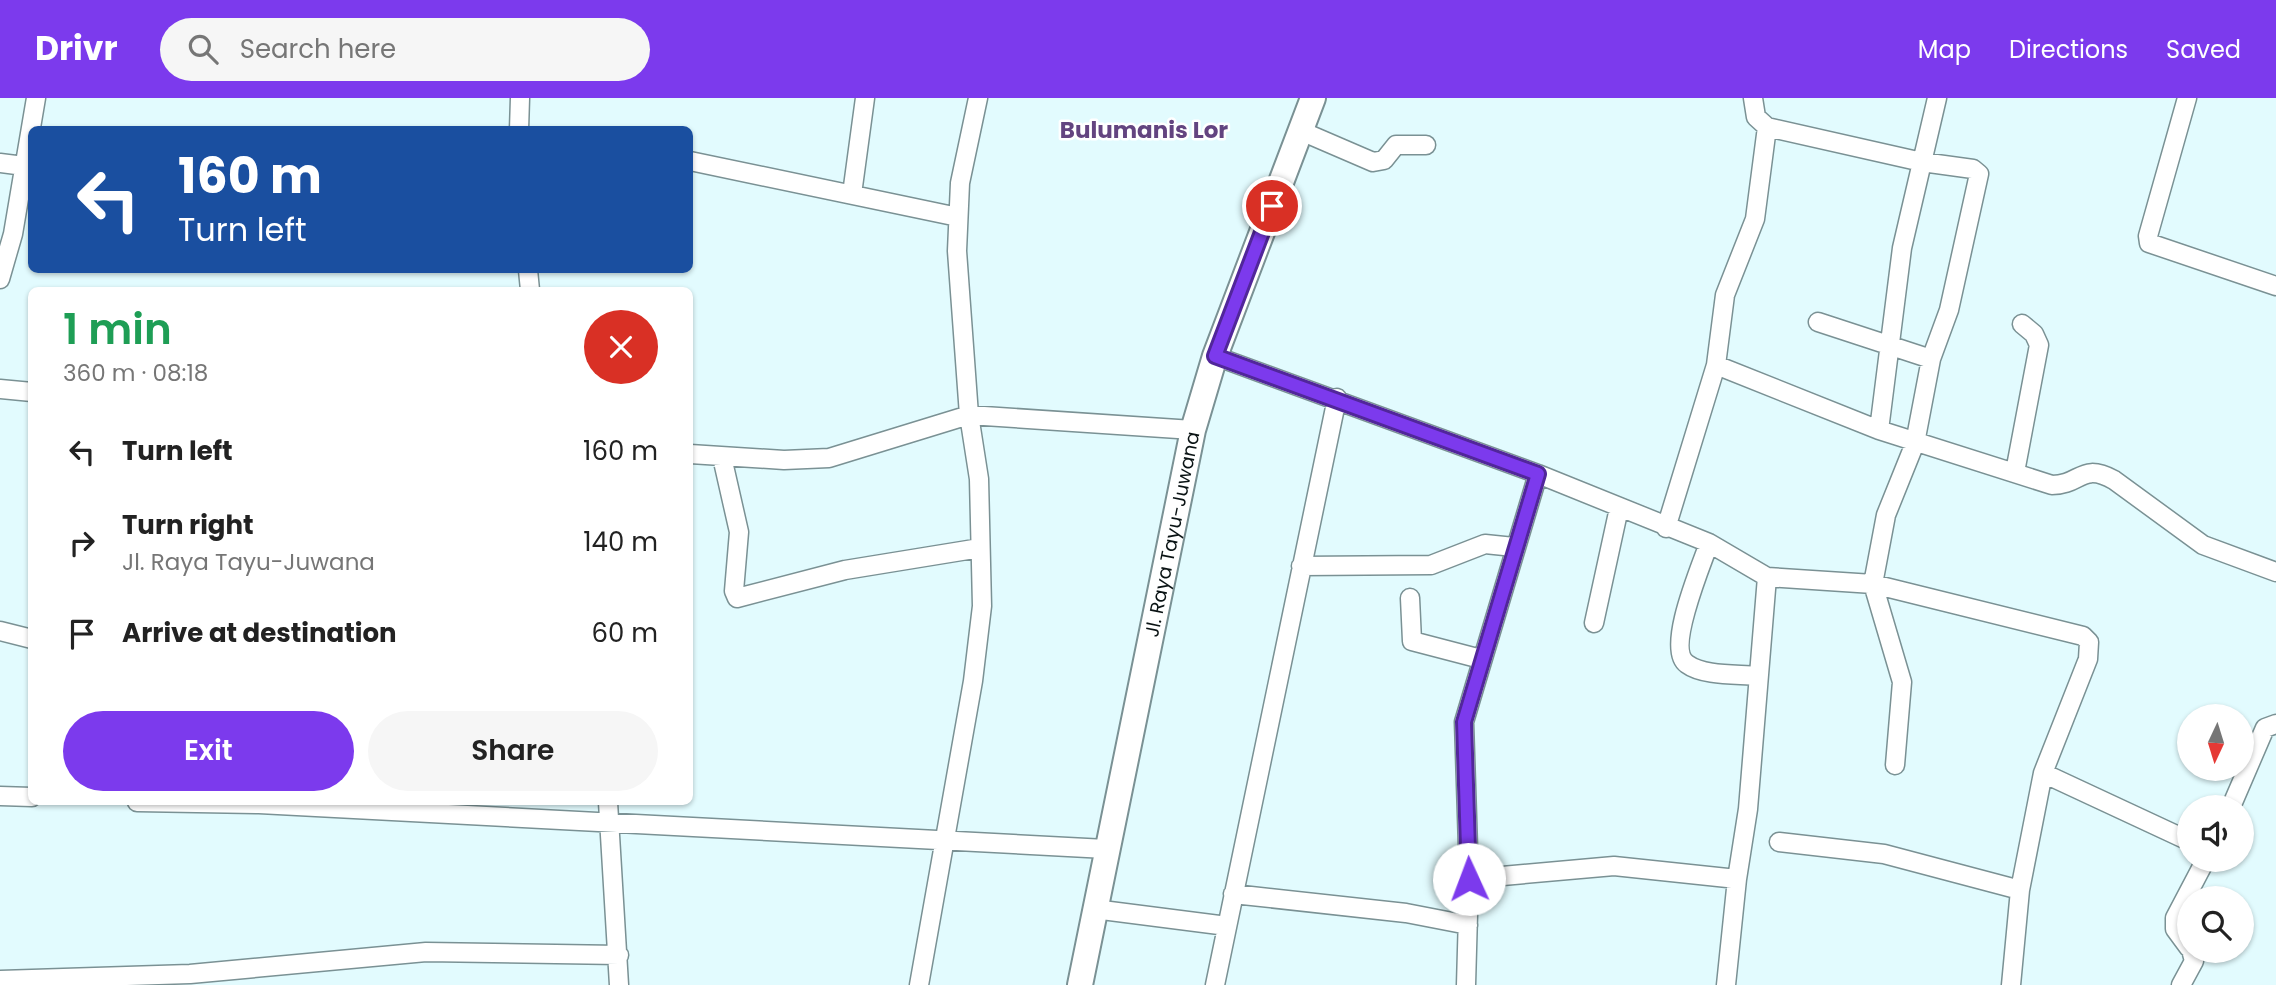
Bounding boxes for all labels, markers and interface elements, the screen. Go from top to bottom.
search box [160,18,650,81]
text: Drivr [35,25,118,72]
icon: search [184,30,222,68]
text: Search here [240,31,396,67]
text: Map [1918,33,1971,66]
text: Directions [2009,33,2128,66]
text: Saved [2166,33,2241,66]
district label: Bulumanis Lor [1060,114,1228,146]
text: 160 m [178,142,322,210]
icon: left [63,154,154,245]
pin [1242,176,1302,236]
icon: arrive [1253,187,1291,225]
text: Turn left [178,207,307,252]
text: 1 min [63,300,172,359]
button: close [584,310,658,384]
text: 360 m · 08:18 [63,357,208,389]
street label: Jl. Raya Tayu-Juwana [1138,429,1206,640]
icon: left [63,433,101,471]
text: Turn left [122,433,233,469]
text: 160 m [583,433,658,469]
text: Turn right [122,507,254,543]
icon: right [63,524,101,562]
text: 140 m [583,524,658,560]
text: Jl. Raya Tayu-Juwana [122,546,375,578]
icon: arrive [63,615,101,653]
text: Arrive at destination [122,615,397,651]
text: 60 m [591,615,658,651]
north arrow [2177,704,2254,780]
map controls [2177,704,2254,963]
button: Exit [63,711,354,791]
button: Share [368,711,658,791]
button: sound [2177,795,2254,872]
position arrow [1432,842,1506,916]
button: search [2177,886,2254,963]

